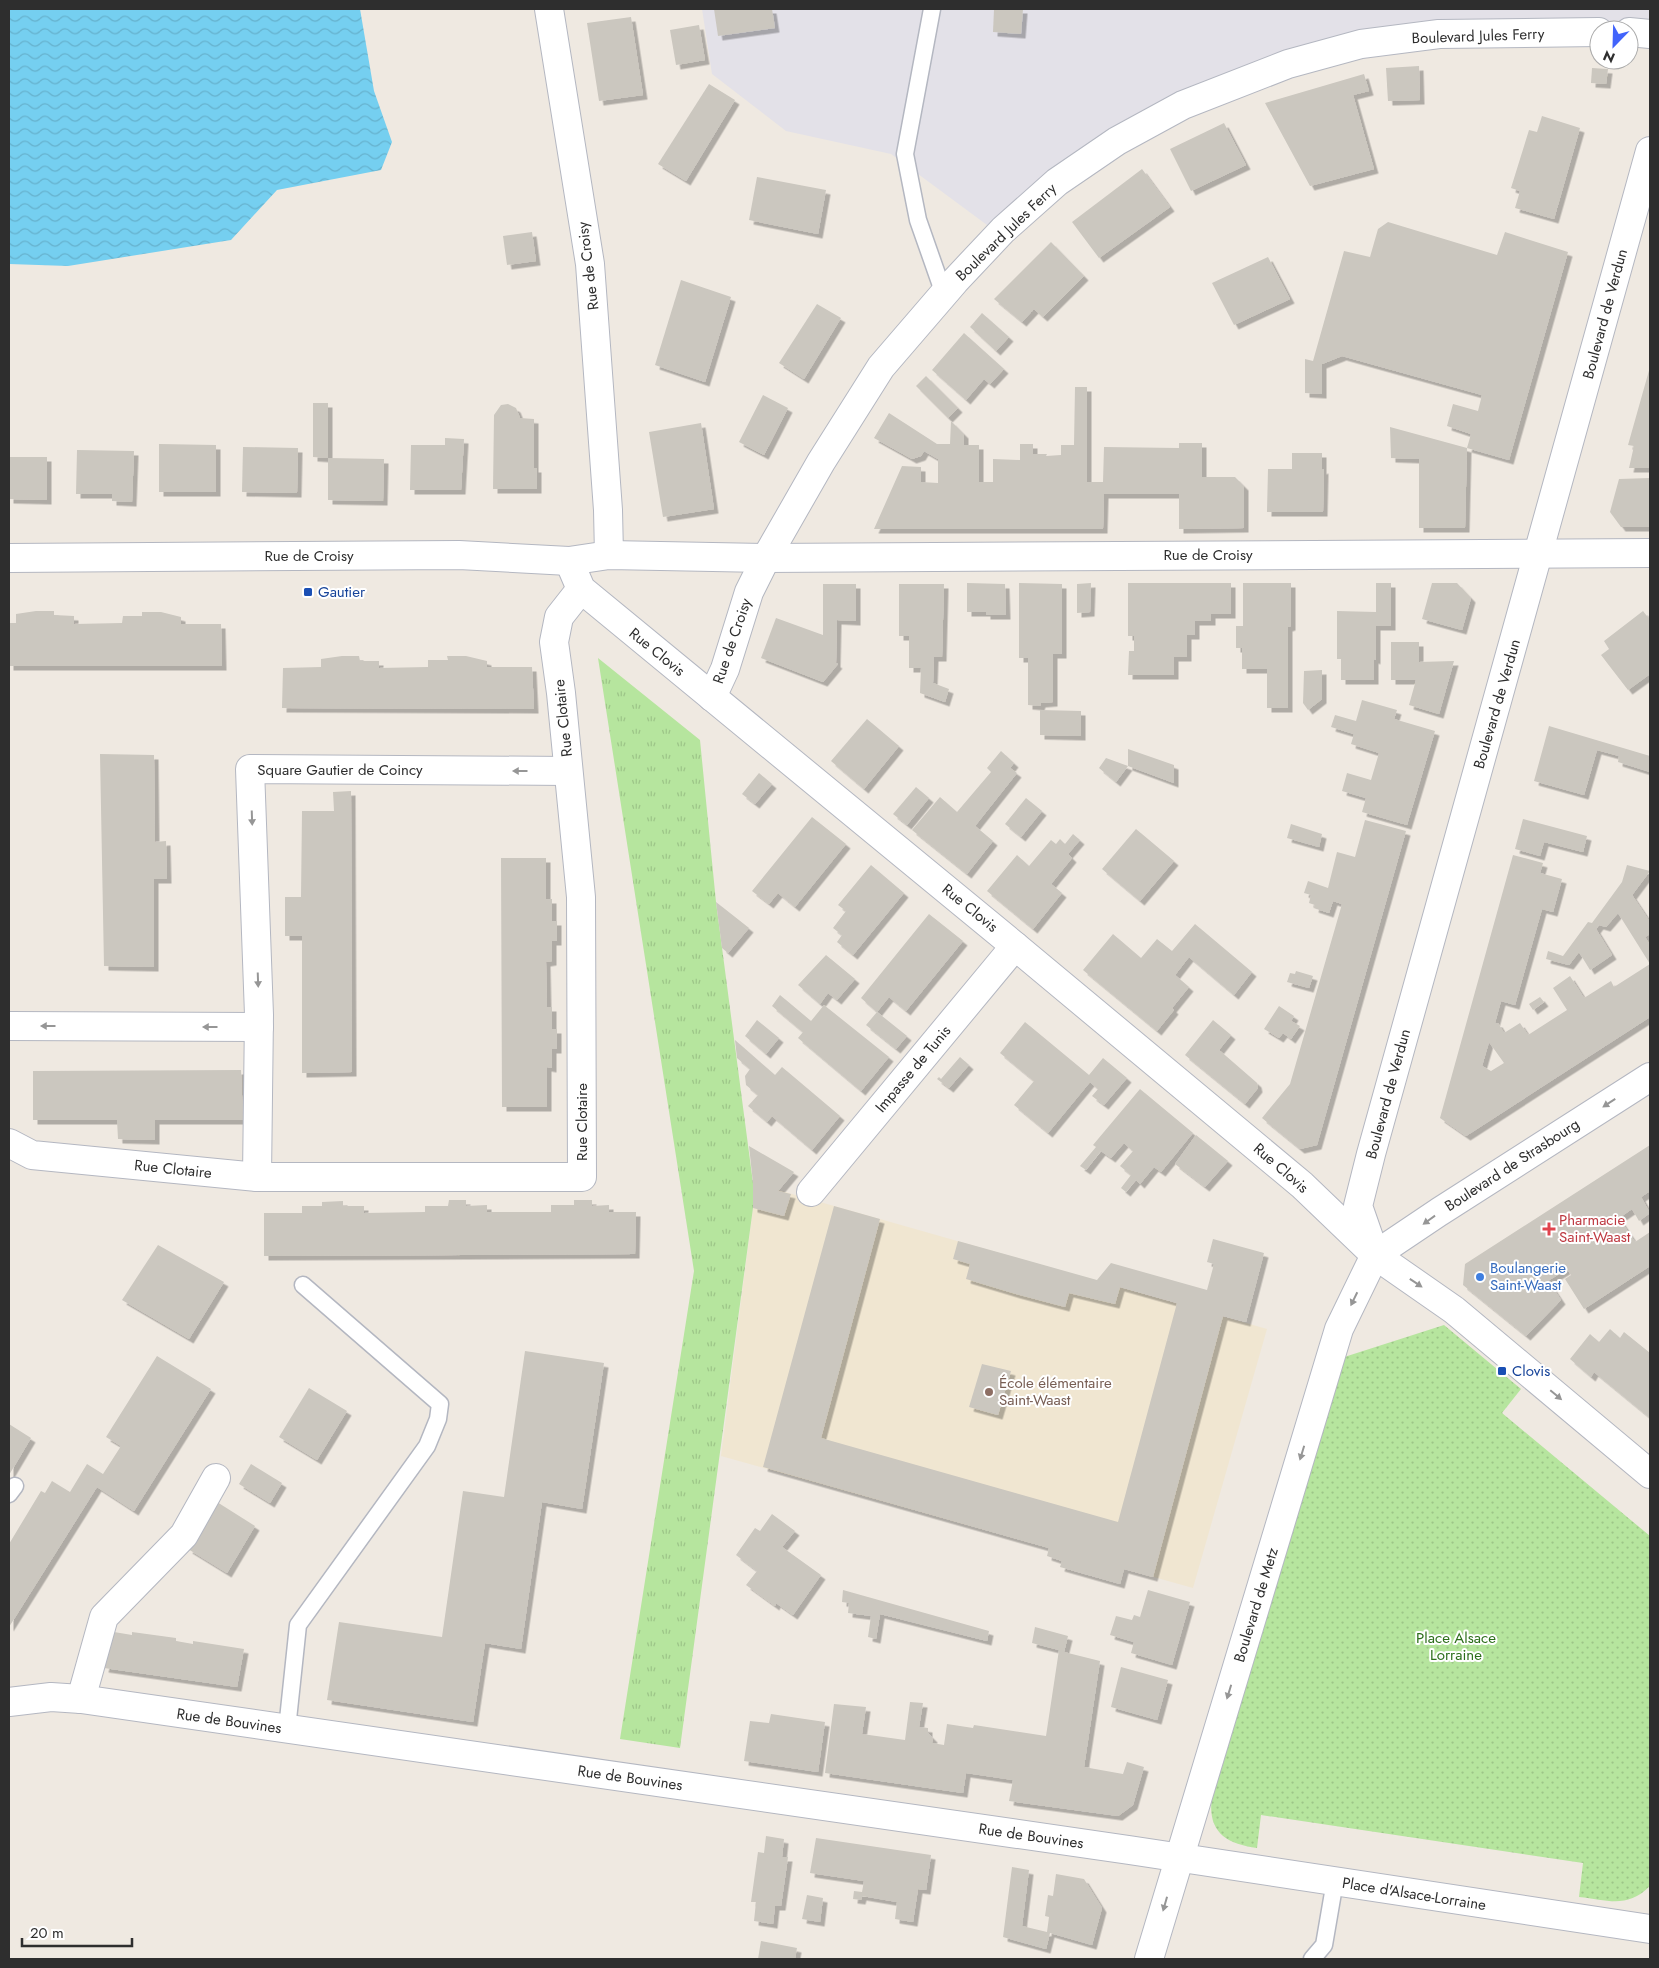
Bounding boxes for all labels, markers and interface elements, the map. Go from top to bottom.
north arrow [1589,20,1639,70]
street label: Boulevard Jules Ferry [1411,23,1545,49]
text: N [1600,46,1618,68]
street label: Boulevard Jules Ferry [951,178,1062,286]
street label: Rue de Croisy [572,220,604,312]
street label: Boulevard de Verdun [1577,246,1633,382]
street label: Rue de Croisy [1163,544,1253,566]
street label: Rue de Croisy [264,545,354,567]
place label: Gautier [318,581,366,603]
marker: Gautier [302,586,314,598]
street label: Rue de Croisy [707,595,757,687]
street label: Rue Clovis [624,622,690,682]
street label: Boulevard de Verdun [1468,637,1526,771]
street label: Rue Clotaire [548,678,578,758]
street label: Square Gautier de Coincy [257,759,423,781]
one-way arrow [511,767,527,775]
one-way arrow [248,810,256,826]
street label: Rue Clovis [937,878,1003,938]
one-way arrow [254,973,262,989]
street label: Impasse de Tunis [870,1021,956,1117]
one-way arrow [39,1022,55,1030]
one-way arrow [202,1023,218,1031]
street label: Boulevard de Verdun [1360,1026,1416,1162]
street label: Rue Clotaire [571,1083,593,1161]
one-way arrow [1603,1098,1616,1108]
street label: Boulevard de Strasbourg [1440,1113,1584,1217]
street label: Rue Clovis [1249,1138,1313,1198]
street label: Rue Clotaire [133,1154,213,1184]
place label: Pharmacie Saint-Waast [1559,1209,1631,1248]
one-way arrow [1422,1215,1436,1225]
marker: Pharmacie Saint-Waast [1543,1223,1555,1235]
place label: Boulangerie Saint-Waast [1490,1257,1566,1296]
marker: Boulangerie Saint-Waast [1474,1271,1486,1283]
one-way arrow [1409,1278,1423,1288]
one-way arrow [1350,1292,1358,1306]
place label: Clovis [1512,1360,1550,1382]
marker: Clovis [1496,1365,1508,1377]
place label: École élémentaire Saint-Waast [999,1372,1112,1411]
marker: École élémentaire Saint-Waast [983,1386,995,1398]
one-way arrow [1549,1390,1562,1401]
one-way arrow [1297,1445,1305,1460]
street label: Boulevard de Metz [1228,1545,1284,1665]
park label: Place Alsace Lorraine [1416,1627,1496,1666]
one-way arrow [1225,1684,1232,1699]
street label: Rue de Bouvines [175,1703,283,1739]
street label: Rue de Bouvines [576,1760,684,1796]
street label: Rue de Bouvines [977,1818,1085,1854]
street label: Place d'Alsace-Lorraine [1340,1872,1488,1916]
one-way arrow [1161,1897,1169,1912]
scale bar [22,1916,132,1948]
text: 20 m [30,1922,64,1944]

